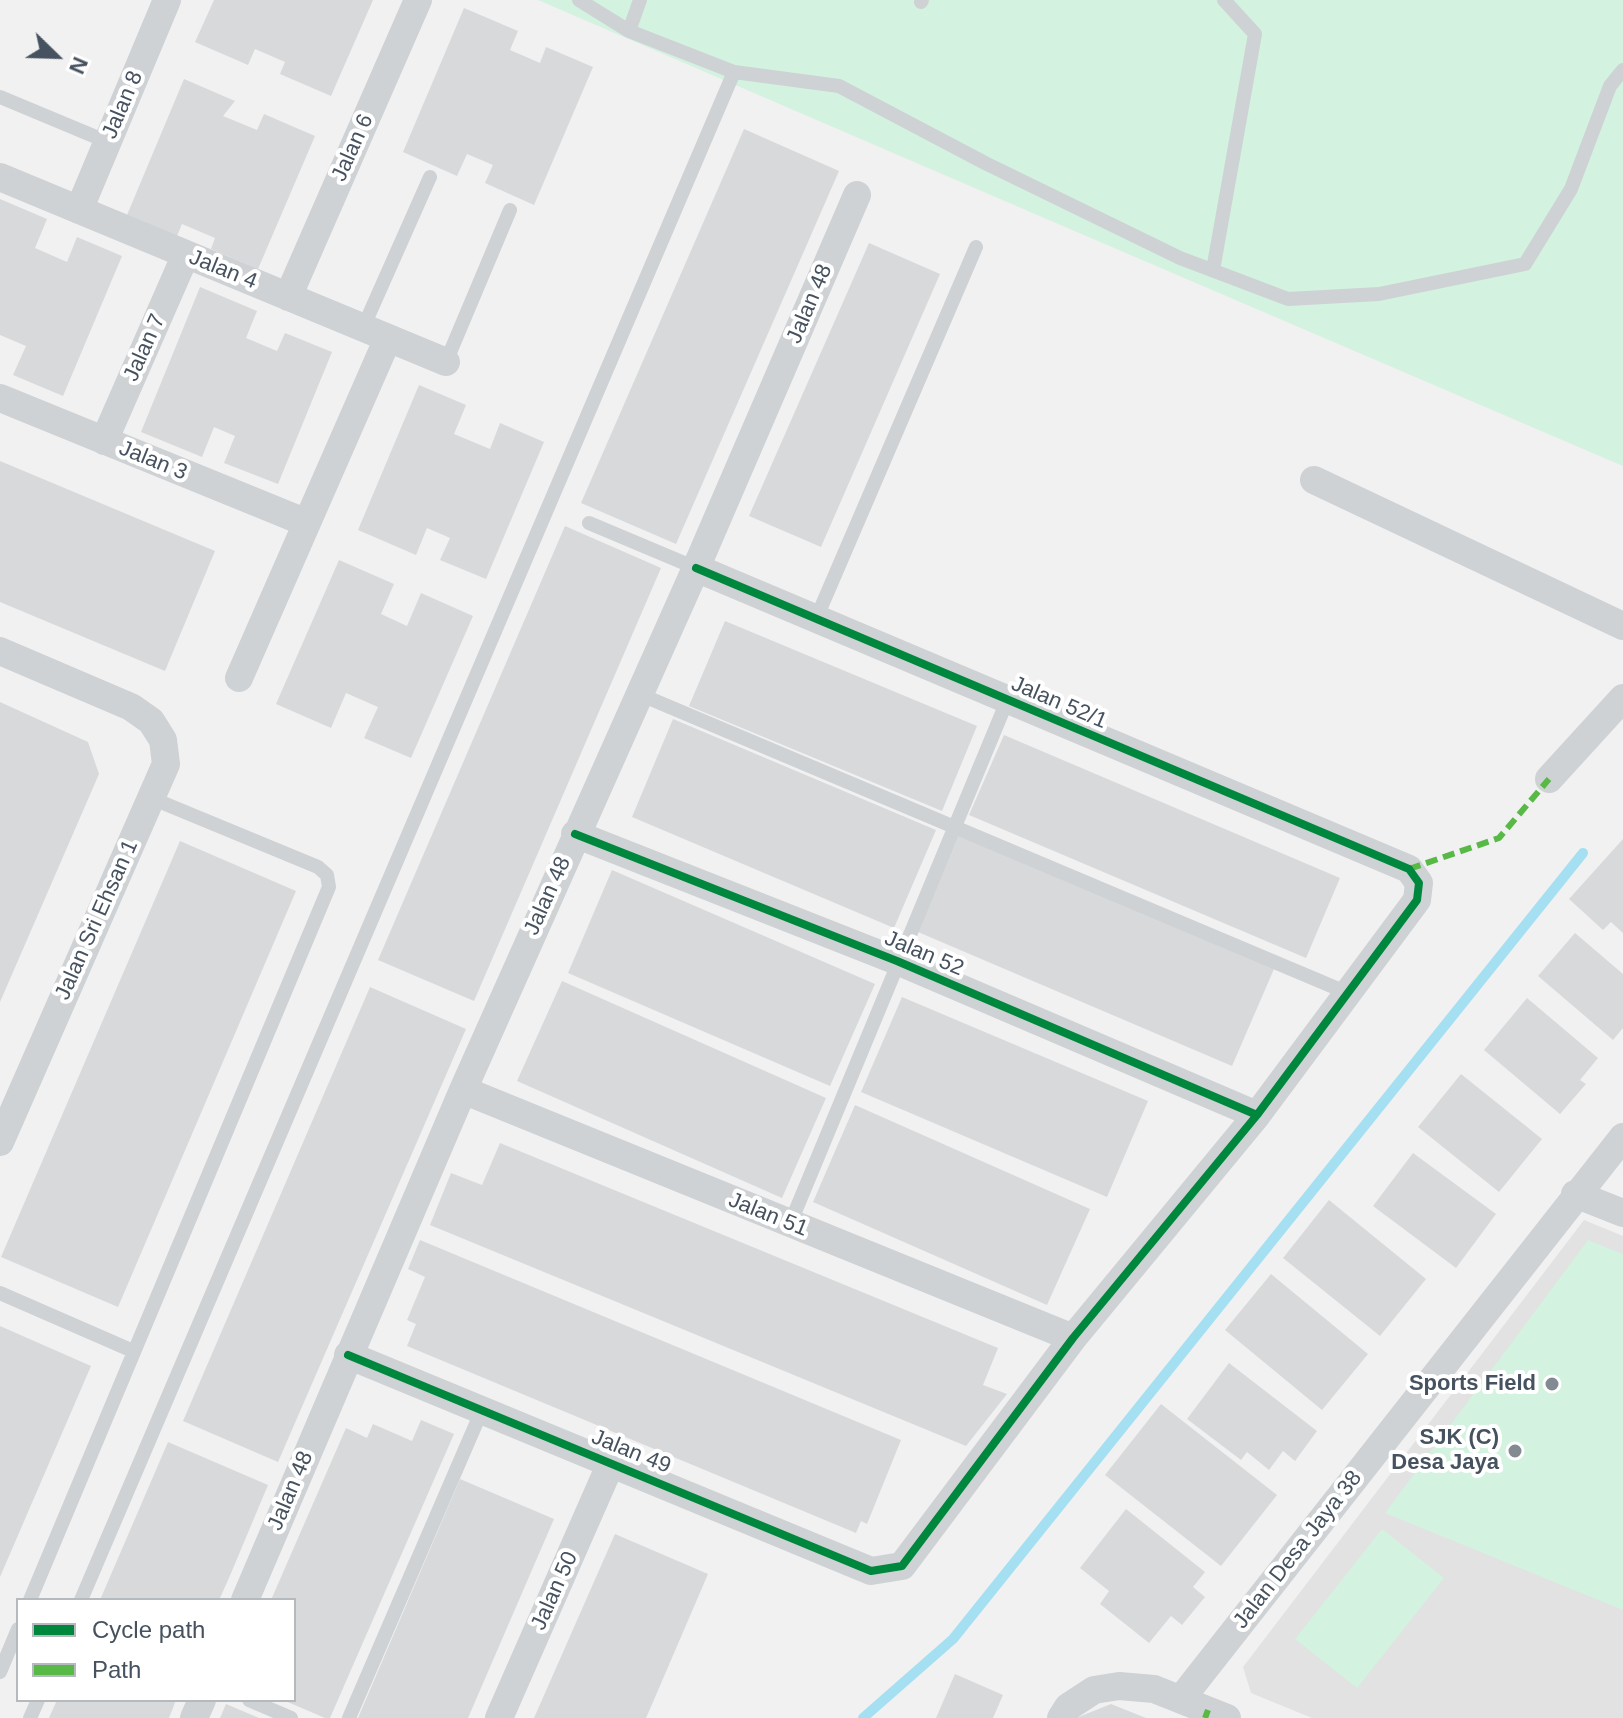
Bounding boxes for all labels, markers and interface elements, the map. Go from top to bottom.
north arrow [16,16,96,96]
text: N [64,53,93,78]
street label: Jalan 8 [97,67,149,143]
street label: Jalan 6 [327,110,379,186]
street label: Jalan 4 [185,244,261,296]
street label: Jalan 48 [782,261,838,347]
street label: Jalan 7 [119,310,171,386]
street label: Jalan 3 [115,435,191,487]
street label: Jalan 52/1 [1007,671,1111,735]
street label: Jalan Sri Ehsan 1 [50,836,144,1004]
street label: Jalan 48 [519,853,577,939]
street label: Jalan 52 [881,926,967,982]
street label: Jalan 51 [724,1187,812,1243]
place label: Sports Field [1409,1371,1536,1397]
marker: Sports Field [1543,1375,1561,1393]
street label: Jalan 49 [587,1424,675,1480]
place label: SJK (C) Desa Jaya [1391,1425,1499,1476]
marker: SJK (C) Desa Jaya [1506,1442,1524,1460]
street label: Jalan 48 [263,1448,319,1534]
street label: Jalan Desa Jaya 38 [1228,1466,1368,1634]
street label: Jalan 50 [526,1548,584,1634]
legend [16,1598,296,1702]
text: Cycle path [92,1616,205,1643]
text: Path [92,1656,141,1683]

